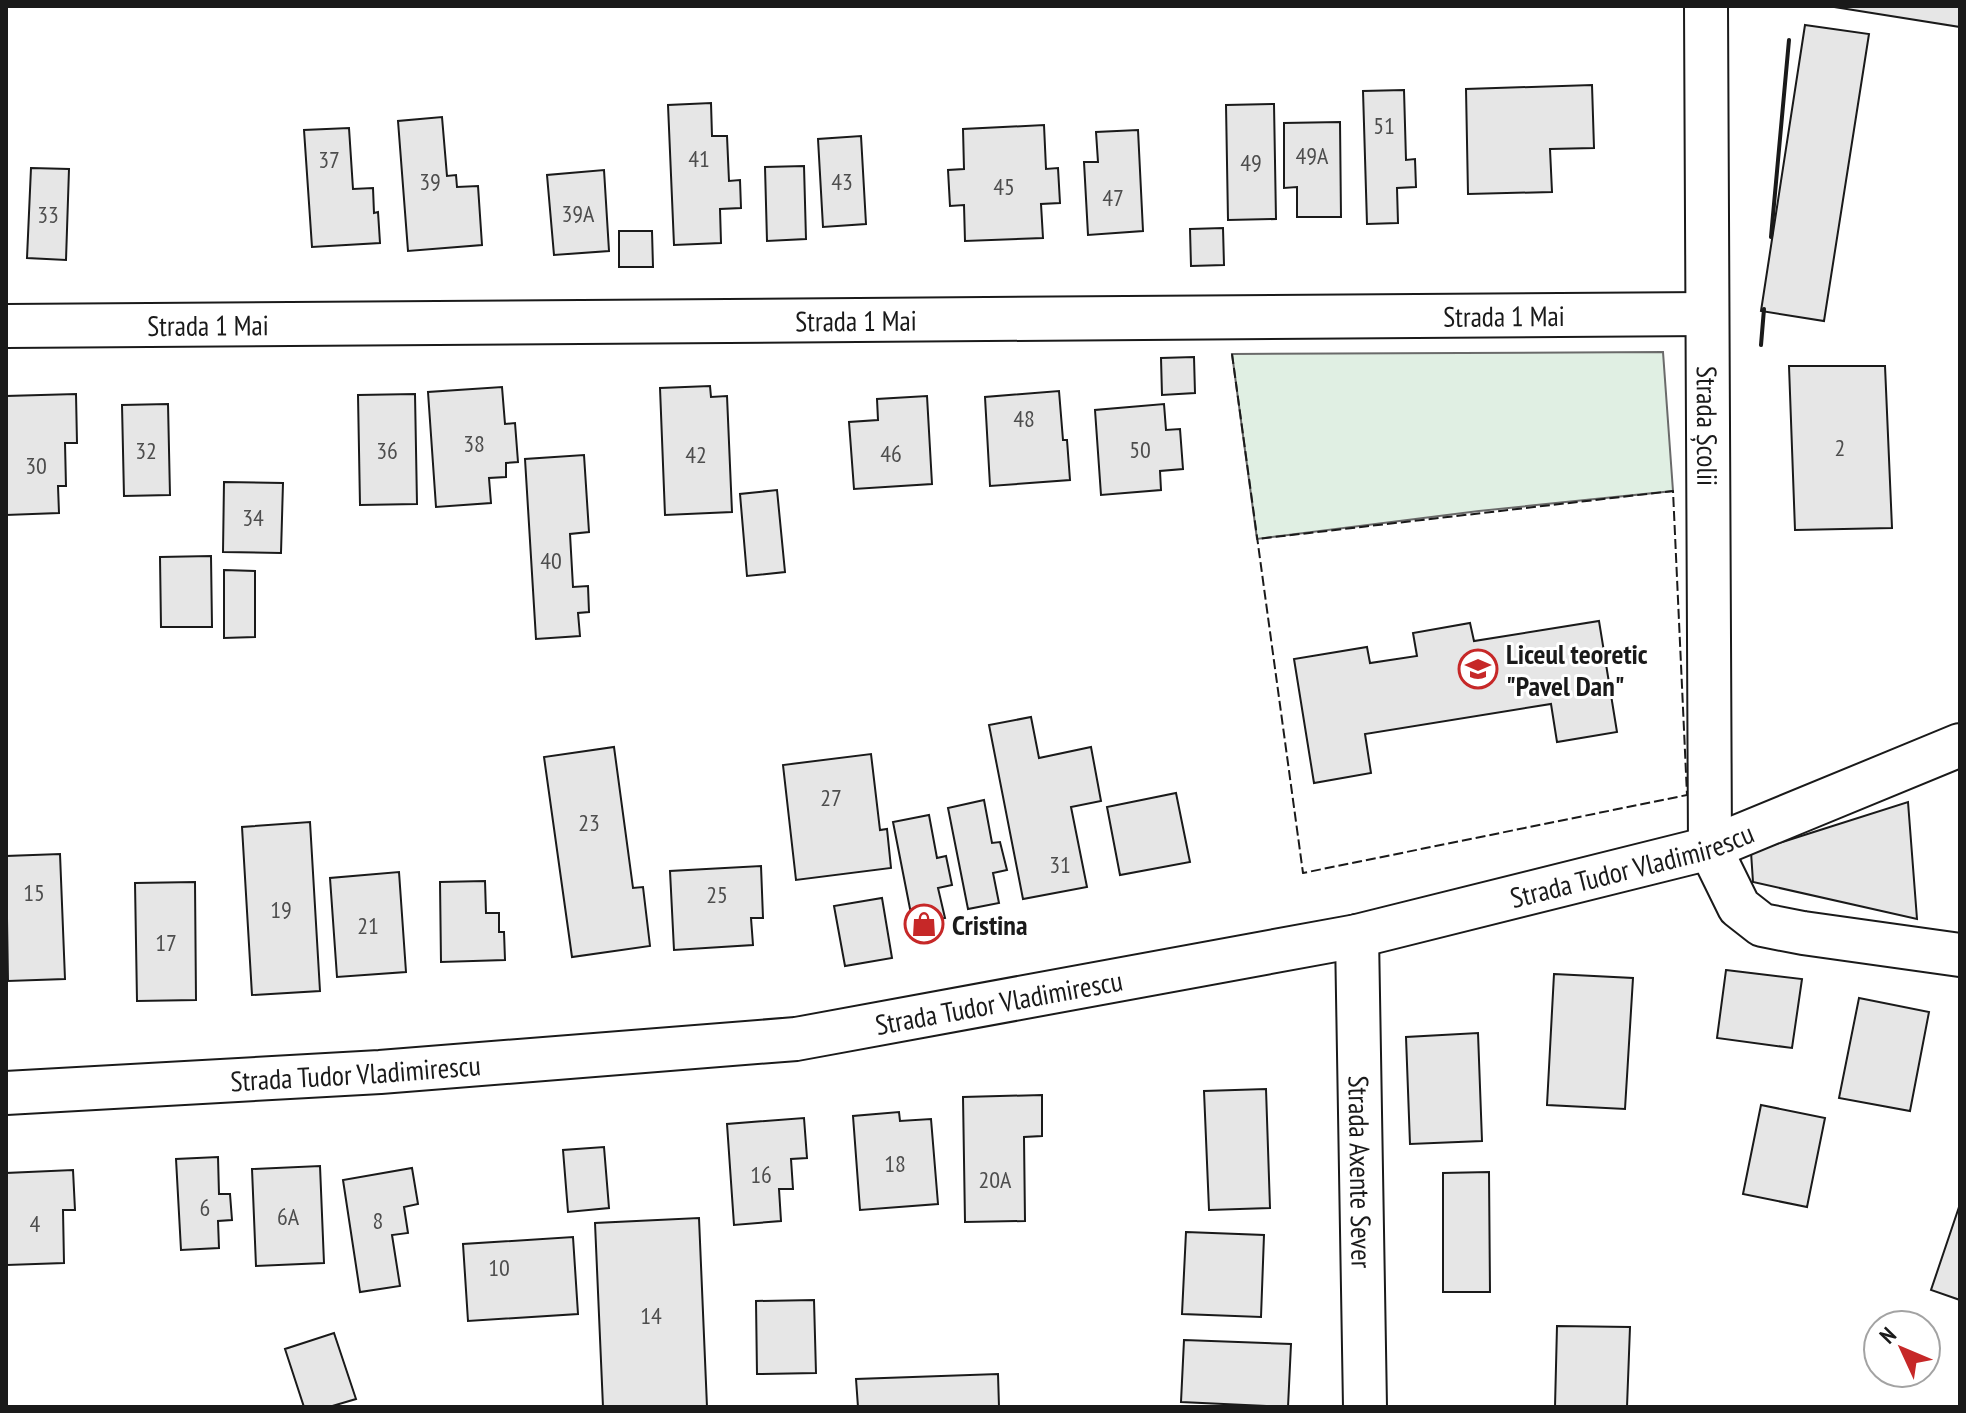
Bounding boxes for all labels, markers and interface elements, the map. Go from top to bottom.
house number: 51 [1373,110,1395,141]
house number: 49A [1296,140,1329,171]
house number: 41 [688,143,710,174]
house number: 37 [318,144,340,175]
house number: 49 [1240,147,1262,178]
house number: 39 [419,166,441,197]
house number: 43 [831,166,853,197]
house number: 45 [993,171,1015,202]
house number: 47 [1102,182,1124,213]
house number: 39A [562,198,595,229]
house number: 33 [37,199,59,230]
street label: Strada 1 Mai [1443,297,1565,334]
street label: Strada 1 Mai [795,301,917,339]
street label: Strada 1 Mai [147,306,269,344]
street label: Strada Școlii [1689,366,1727,486]
house number: 48 [1013,403,1035,434]
house number: 38 [463,428,485,459]
house number: 2 [1835,432,1845,463]
house number: 50 [1129,434,1151,465]
house number: 32 [135,435,157,466]
house number: 36 [376,435,398,466]
house number: 46 [880,438,902,469]
house number: 42 [685,439,707,470]
house number: 30 [25,450,47,481]
house number: 34 [242,502,264,533]
house number: 40 [540,545,562,576]
place label: Liceul teoretic "Pavel Dan" [1506,635,1648,704]
school or university icon: Liceul teoretic "Pavel Dan" [1457,648,1499,690]
house number: 27 [820,782,842,813]
house number: 23 [578,807,600,838]
street label: Strada Tudor Vladimirescu [1506,814,1759,916]
house number: 31 [1049,849,1071,880]
house number: 15 [23,877,45,908]
house number: 25 [706,879,728,910]
house number: 19 [270,894,292,925]
shop icon: Cristina [903,903,945,945]
place label: Cristina [952,906,1027,943]
house number: 21 [357,910,379,941]
house number: 17 [155,927,177,958]
street label: Strada Tudor Vladimirescu [872,961,1125,1043]
street label: Strada Tudor Vladimirescu [229,1046,482,1099]
street label: Strada Axente Sever [1341,1075,1381,1269]
house number: 18 [884,1148,906,1179]
house number: 16 [750,1159,772,1190]
house number: 20A [979,1164,1012,1195]
house number: 6 [200,1192,210,1223]
house number: 6A [277,1201,300,1232]
house number: 8 [373,1205,383,1236]
house number: 4 [30,1208,41,1239]
house number: 10 [488,1252,510,1283]
house number: 14 [640,1300,662,1331]
north arrow [1862,1309,1942,1389]
text: N [1873,1321,1902,1349]

